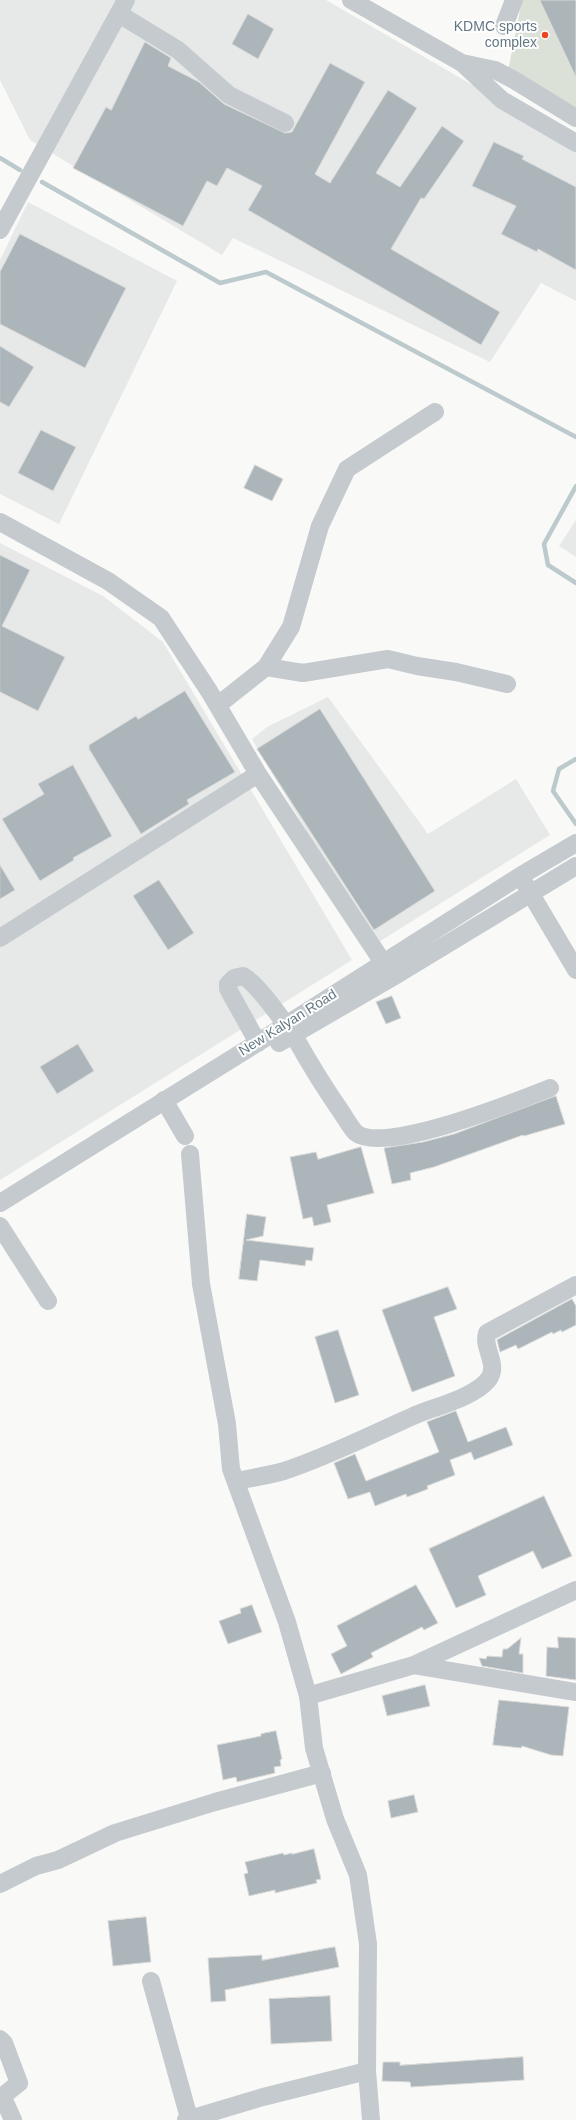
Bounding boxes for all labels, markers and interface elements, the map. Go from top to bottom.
place label: KDMC sports complex [454,19,537,52]
marker: KDMC sports complex [540,30,550,40]
street label: New Kalyan Road [236,986,340,1060]

